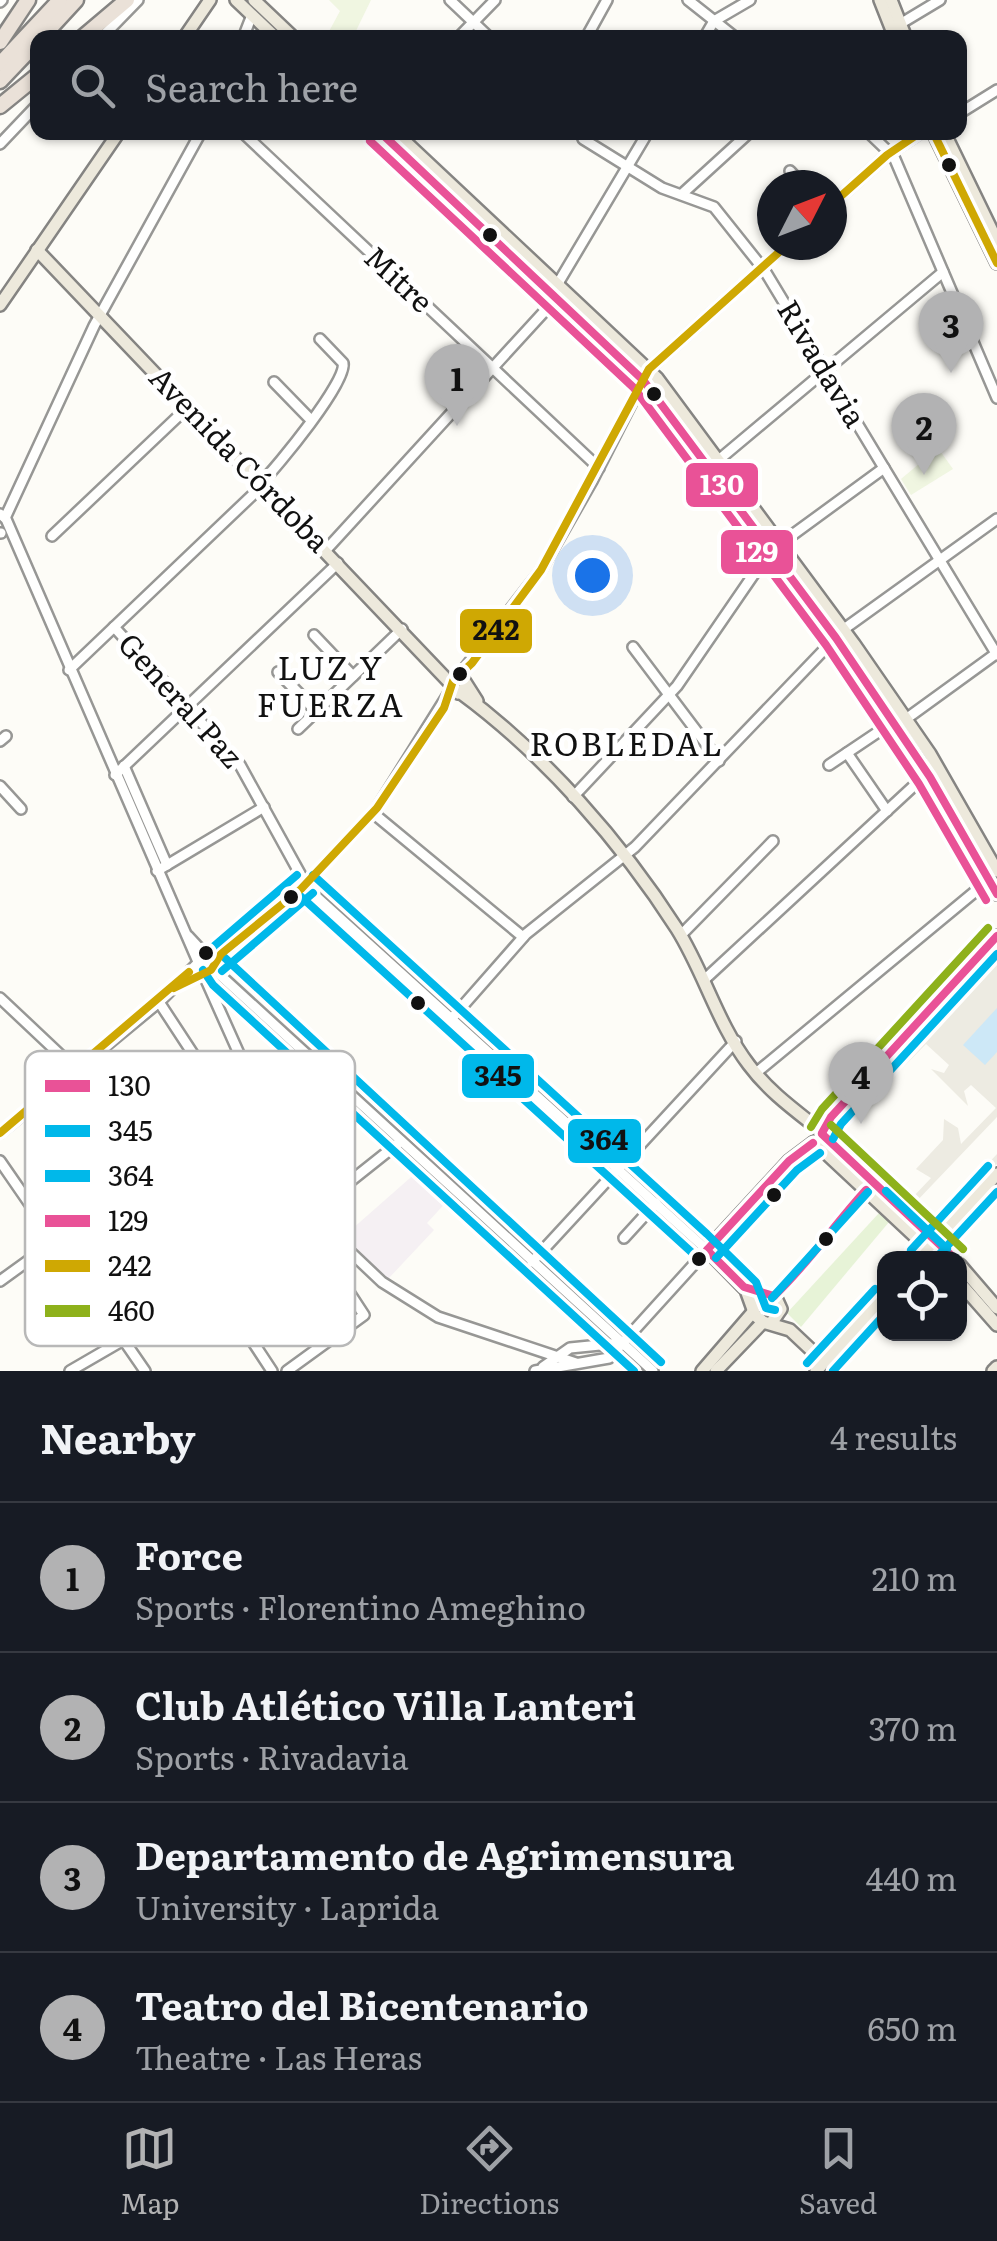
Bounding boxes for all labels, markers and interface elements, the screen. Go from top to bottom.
search box [30,30,967,140]
text: Search here [145,57,358,114]
icon: search [65,58,120,113]
unlabelled marker [939,155,959,175]
north arrow [757,170,847,260]
unlabelled marker [480,225,500,245]
street label: Mitre [356,234,444,321]
pin: 3 [918,290,984,373]
street label: Rivadavia [768,291,879,435]
pin: 1 [424,344,490,426]
street label: Avenida Córdoba [141,355,342,561]
unlabelled marker [644,384,664,404]
pin: 2 [892,392,956,475]
line badge: 130 [684,461,760,509]
text: 130 [700,462,744,504]
line badge: 129 [719,528,795,576]
text: 129 [736,529,778,571]
your location [567,550,618,601]
line badge: 242 [458,607,534,655]
text: 242 [473,607,519,649]
street label: General Paz [110,622,255,776]
district label: LUZ Y FUERZA [257,642,405,727]
unlabelled marker [450,664,470,684]
district label: ROBLEDAL [529,718,725,766]
unlabelled marker [281,887,301,907]
unlabelled marker [196,943,216,963]
unlabelled marker [408,993,428,1013]
pin: 4 [828,1042,894,1124]
legend [25,1051,355,1346]
line badge: 345 [460,1052,536,1100]
text: 345 [474,1053,522,1095]
text: 130 [108,1063,151,1105]
text: 345 [108,1108,153,1150]
line badge: 364 [566,1117,643,1165]
text: 364 [580,1117,629,1159]
text: 364 [108,1153,154,1195]
unlabelled marker [764,1185,784,1205]
text: 129 [108,1198,148,1240]
unlabelled marker [816,1229,836,1249]
text: 242 [108,1243,152,1285]
unlabelled marker [689,1249,709,1269]
map controls [877,1251,967,1341]
button: locate [877,1251,967,1341]
text: 460 [108,1288,155,1330]
text: Nearby [40,1405,196,1467]
text: 4 results [830,1412,957,1460]
text: Force [135,1525,243,1582]
text: 1 [66,1553,79,1601]
text: 210 m [872,1553,957,1601]
text: Sports · Florentino Ameghino [135,1582,586,1630]
text: Club Atlético Villa Lanteri [135,1675,636,1732]
text: 2 [64,1703,81,1751]
text: 370 m [868,1703,957,1751]
text: Sports · Rivadavia [135,1732,408,1780]
text: Departamento de Agrimensura [135,1825,734,1882]
text: 3 [64,1853,81,1901]
text: 440 m [866,1853,957,1901]
text: University · Laprida [135,1882,439,1930]
text: Teatro del Bicentenario [135,1975,589,2032]
text: 4 [63,2003,82,2051]
text: 650 m [868,2003,957,2051]
text: Theatre · Las Heras [135,2032,422,2080]
tab: Map [120,2121,180,2223]
tab: Directions [419,2121,559,2223]
tab: Saved [799,2121,877,2223]

